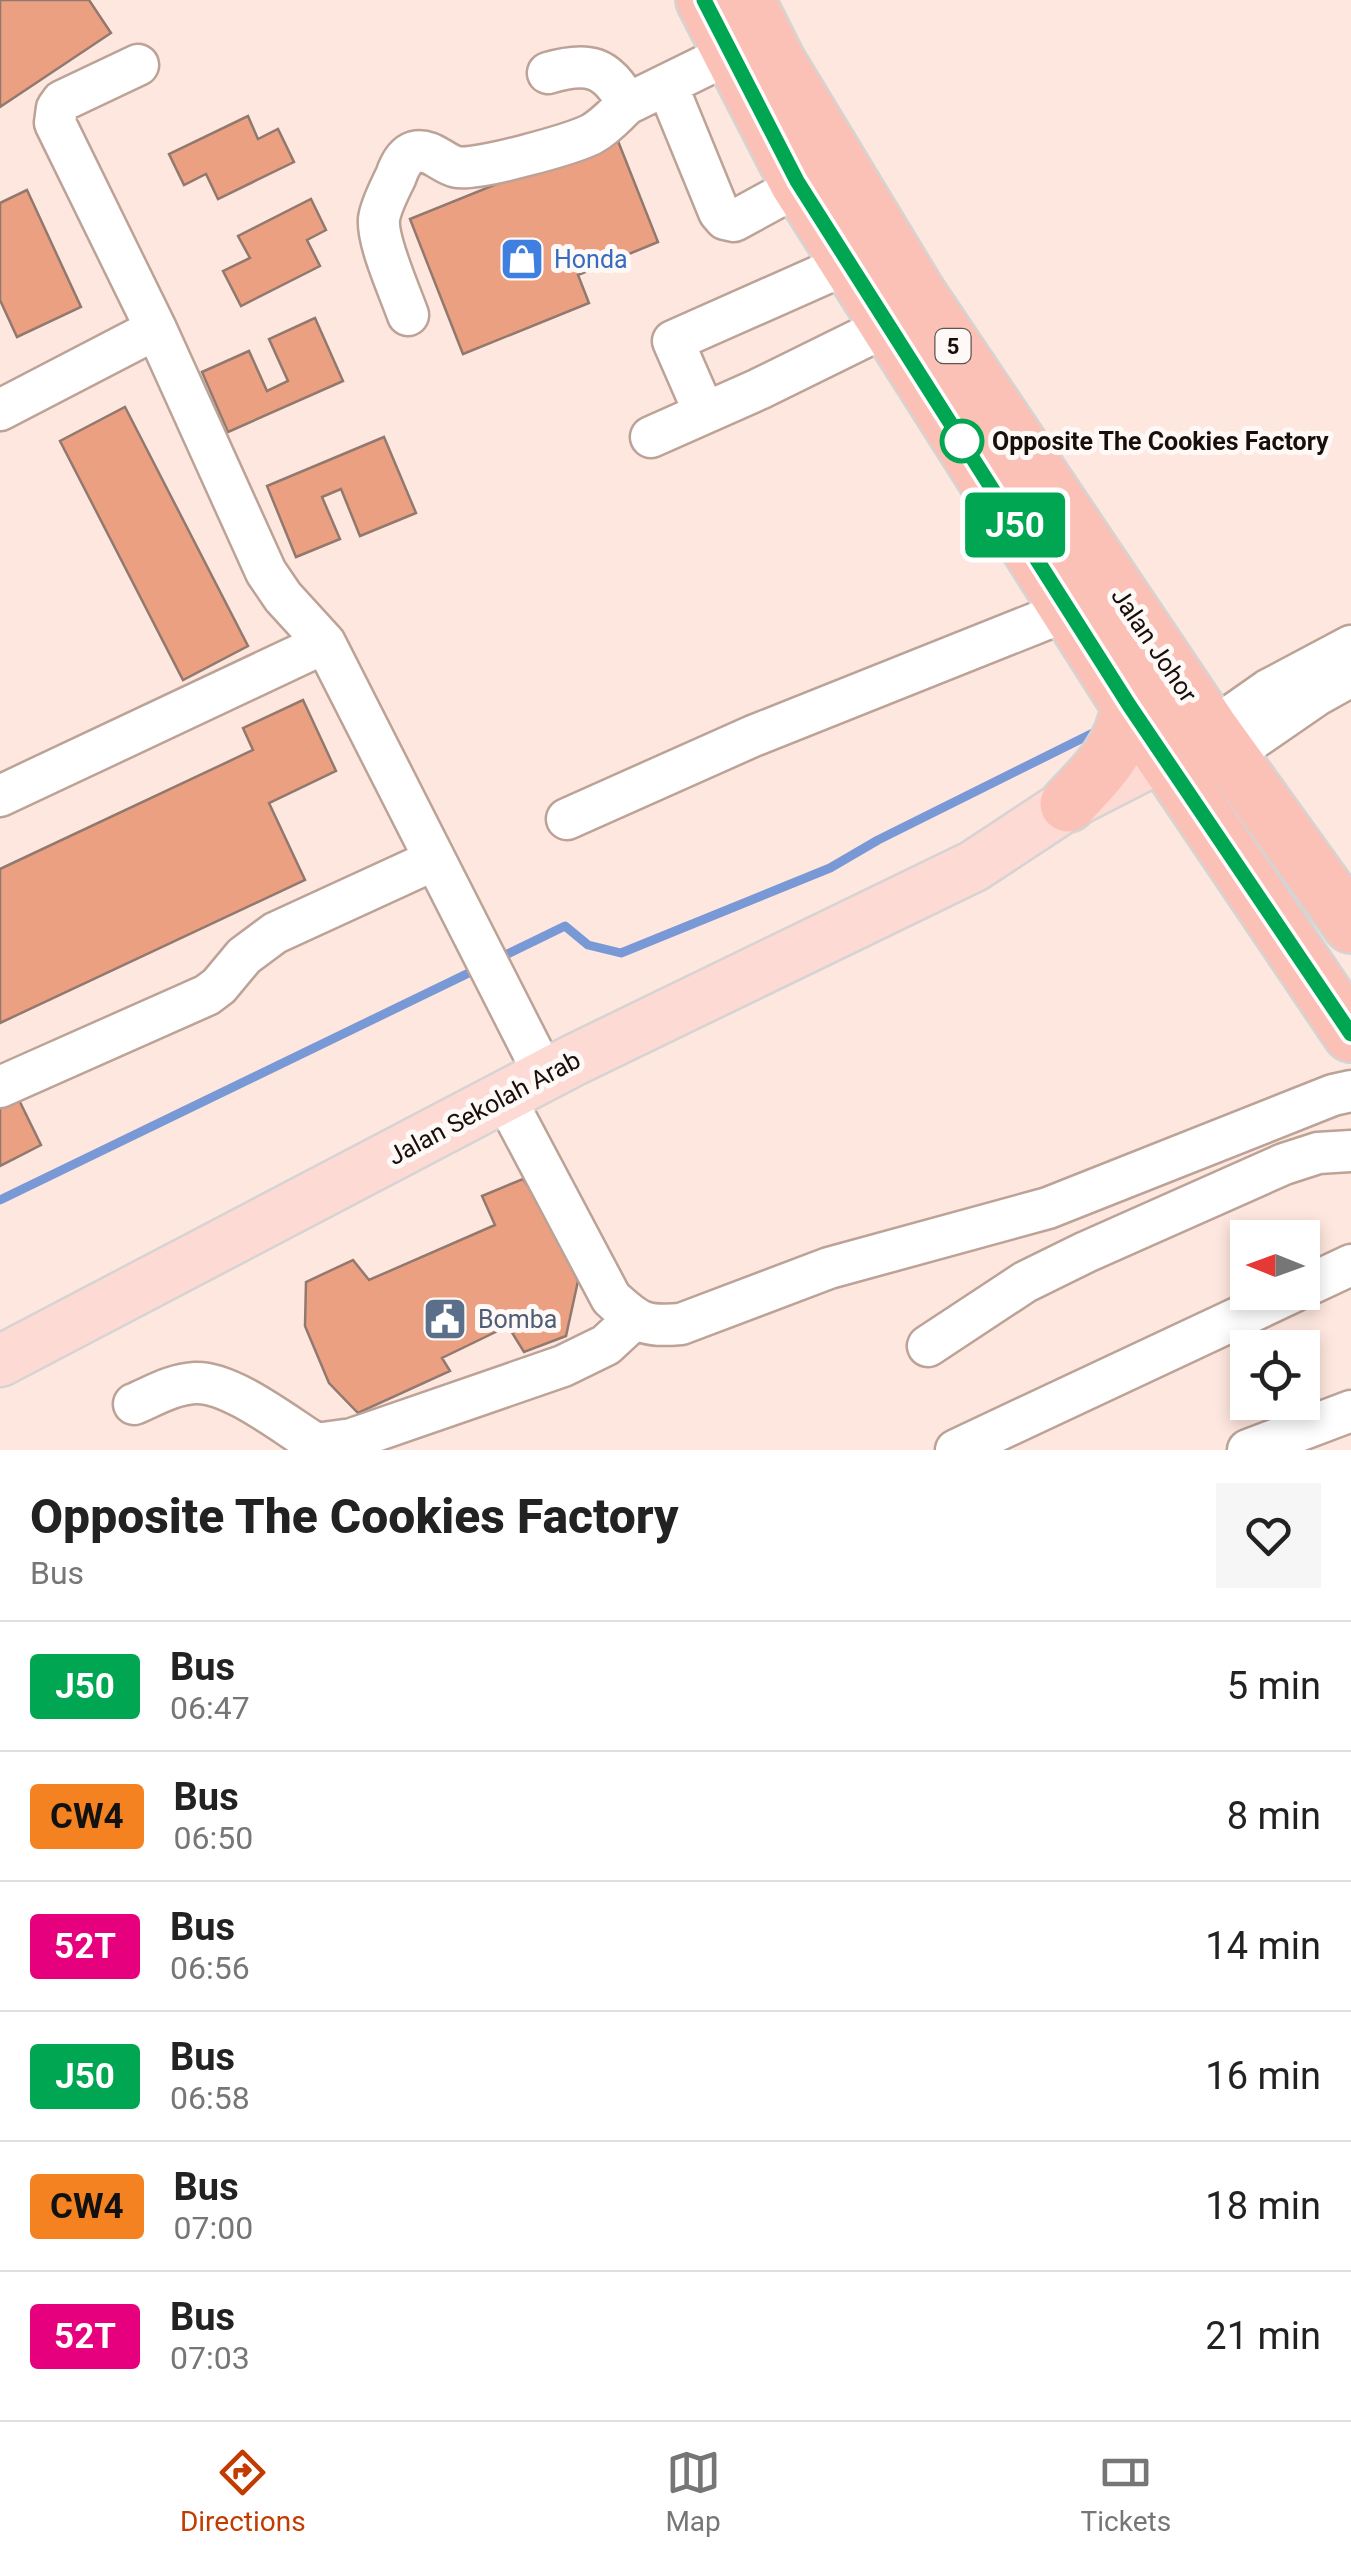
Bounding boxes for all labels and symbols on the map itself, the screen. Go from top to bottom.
shop icon: Honda [499,236,545,282]
place label: Honda [554,245,628,274]
road number: 5 [936,329,970,363]
marker: Opposite The Cookies Factory [941,420,983,462]
place label: Opposite The Cookies Factory [992,427,1329,456]
line badge: J50 [958,492,1072,558]
street label: Jalan Johor [1105,582,1203,708]
street label: Jalan Sekolah Arab [383,1045,585,1171]
north arrow [1230,1220,1320,1310]
public building icon: Bomba [422,1296,468,1342]
place label: Bomba [478,1305,557,1334]

